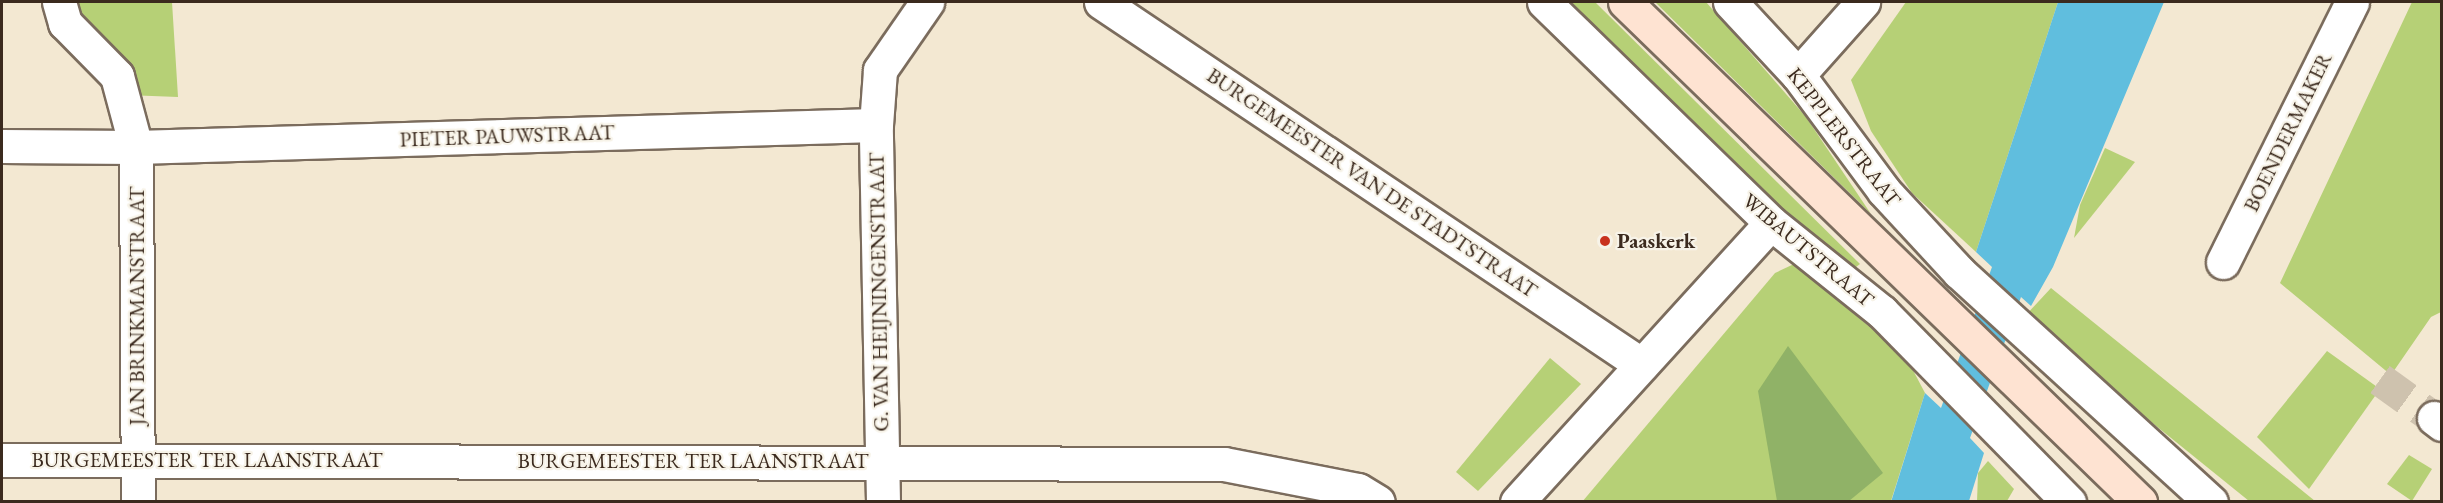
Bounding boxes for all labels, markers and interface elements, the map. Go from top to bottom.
street label: BOENDERMAKER [2239,48,2337,216]
street label: BURGEMEESTER VAN DE STADTSTRAAT [1202,63,1542,303]
street label: KEPPLERSTRAAT [1782,63,1906,211]
street label: PIETER PAUWSTRAAT [399,120,615,152]
street label: G. VAN HEIJNINGENSTRAAT [864,152,894,432]
street label: JAN BRINKMANSTRAAT [124,187,150,425]
street label: WIBAUTSTRAAT [1737,188,1879,312]
place label: Paaskerk [1617,228,1695,254]
marker: Paaskerk [1598,234,1612,248]
street label: BURGEMEESTER TER LAANSTRAAT [31,447,383,473]
street label: BURGEMEESTER TER LAANSTRAAT [517,448,869,474]

